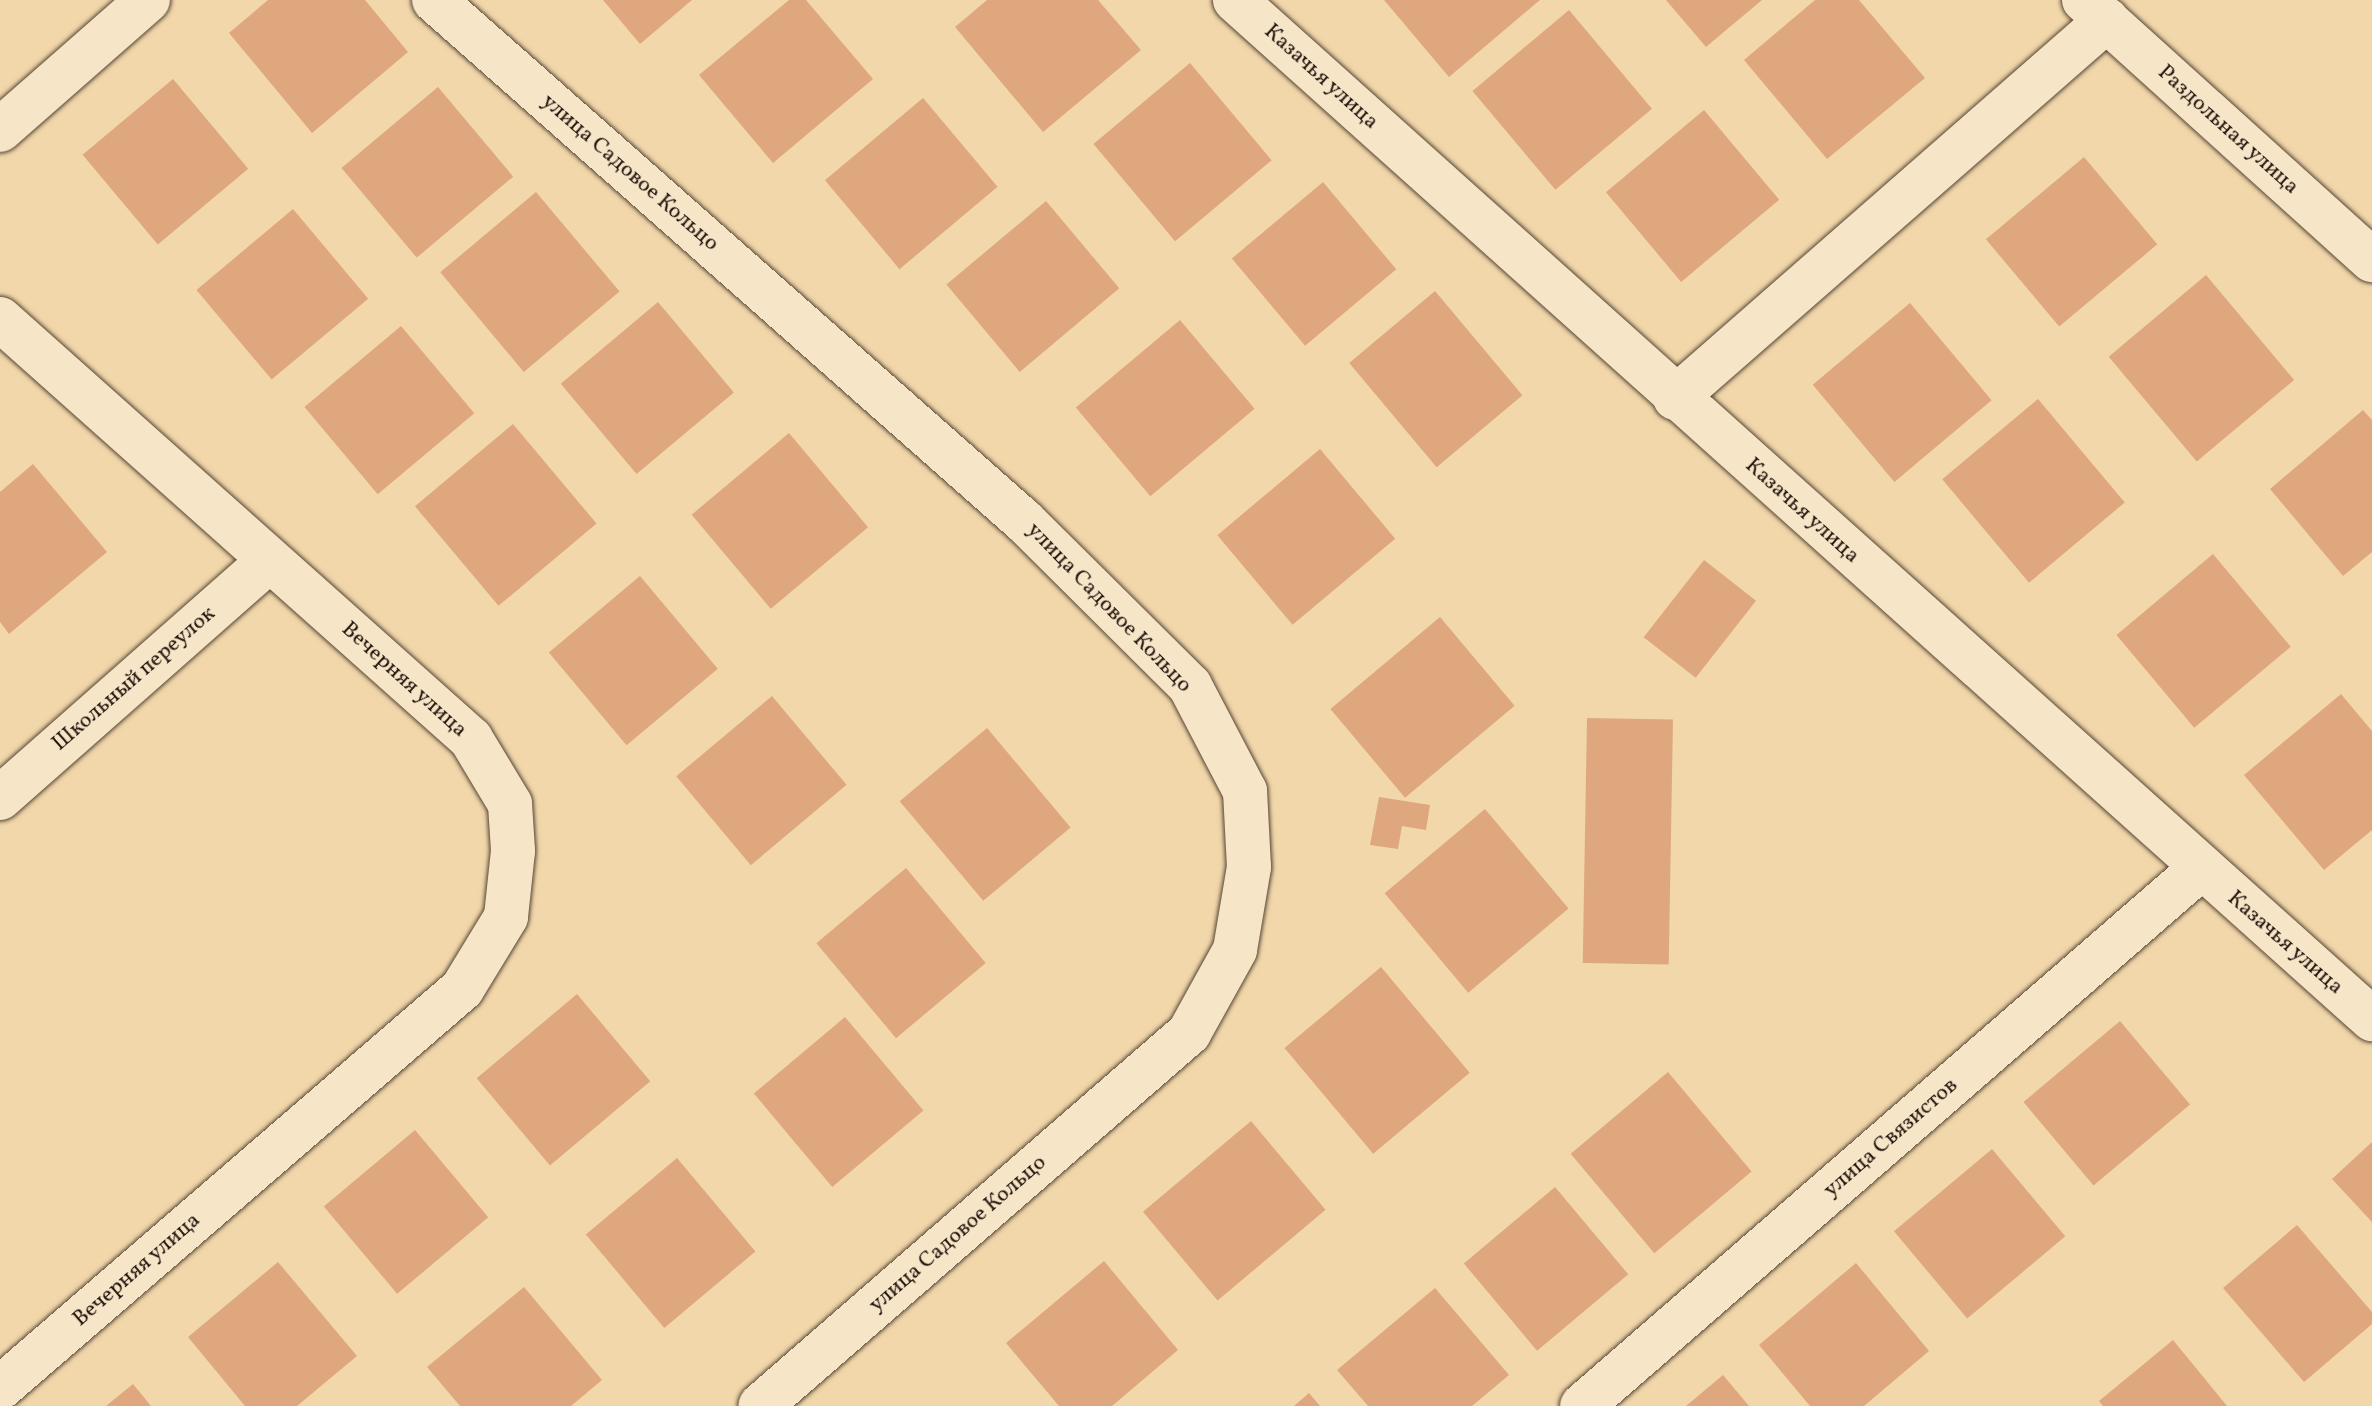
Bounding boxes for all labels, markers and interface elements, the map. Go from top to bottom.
street label: Казачья улица [1258,19,1384,135]
street label: Раздольная улица [2152,59,2304,201]
street label: улица Садовое Кольцо [536,89,724,257]
street label: Казачья улица [1739,453,1865,569]
street label: улица Садовое Кольцо [1021,517,1197,699]
street label: Школьный переулок [47,601,221,757]
street label: Вечерняя улица [335,616,473,744]
street label: Казачья улица [2221,885,2349,1001]
street label: улица Связистов [1818,1073,1964,1203]
street label: улица Садовое Кольцо [864,1150,1052,1318]
street label: Вечерняя улица [68,1207,206,1333]

